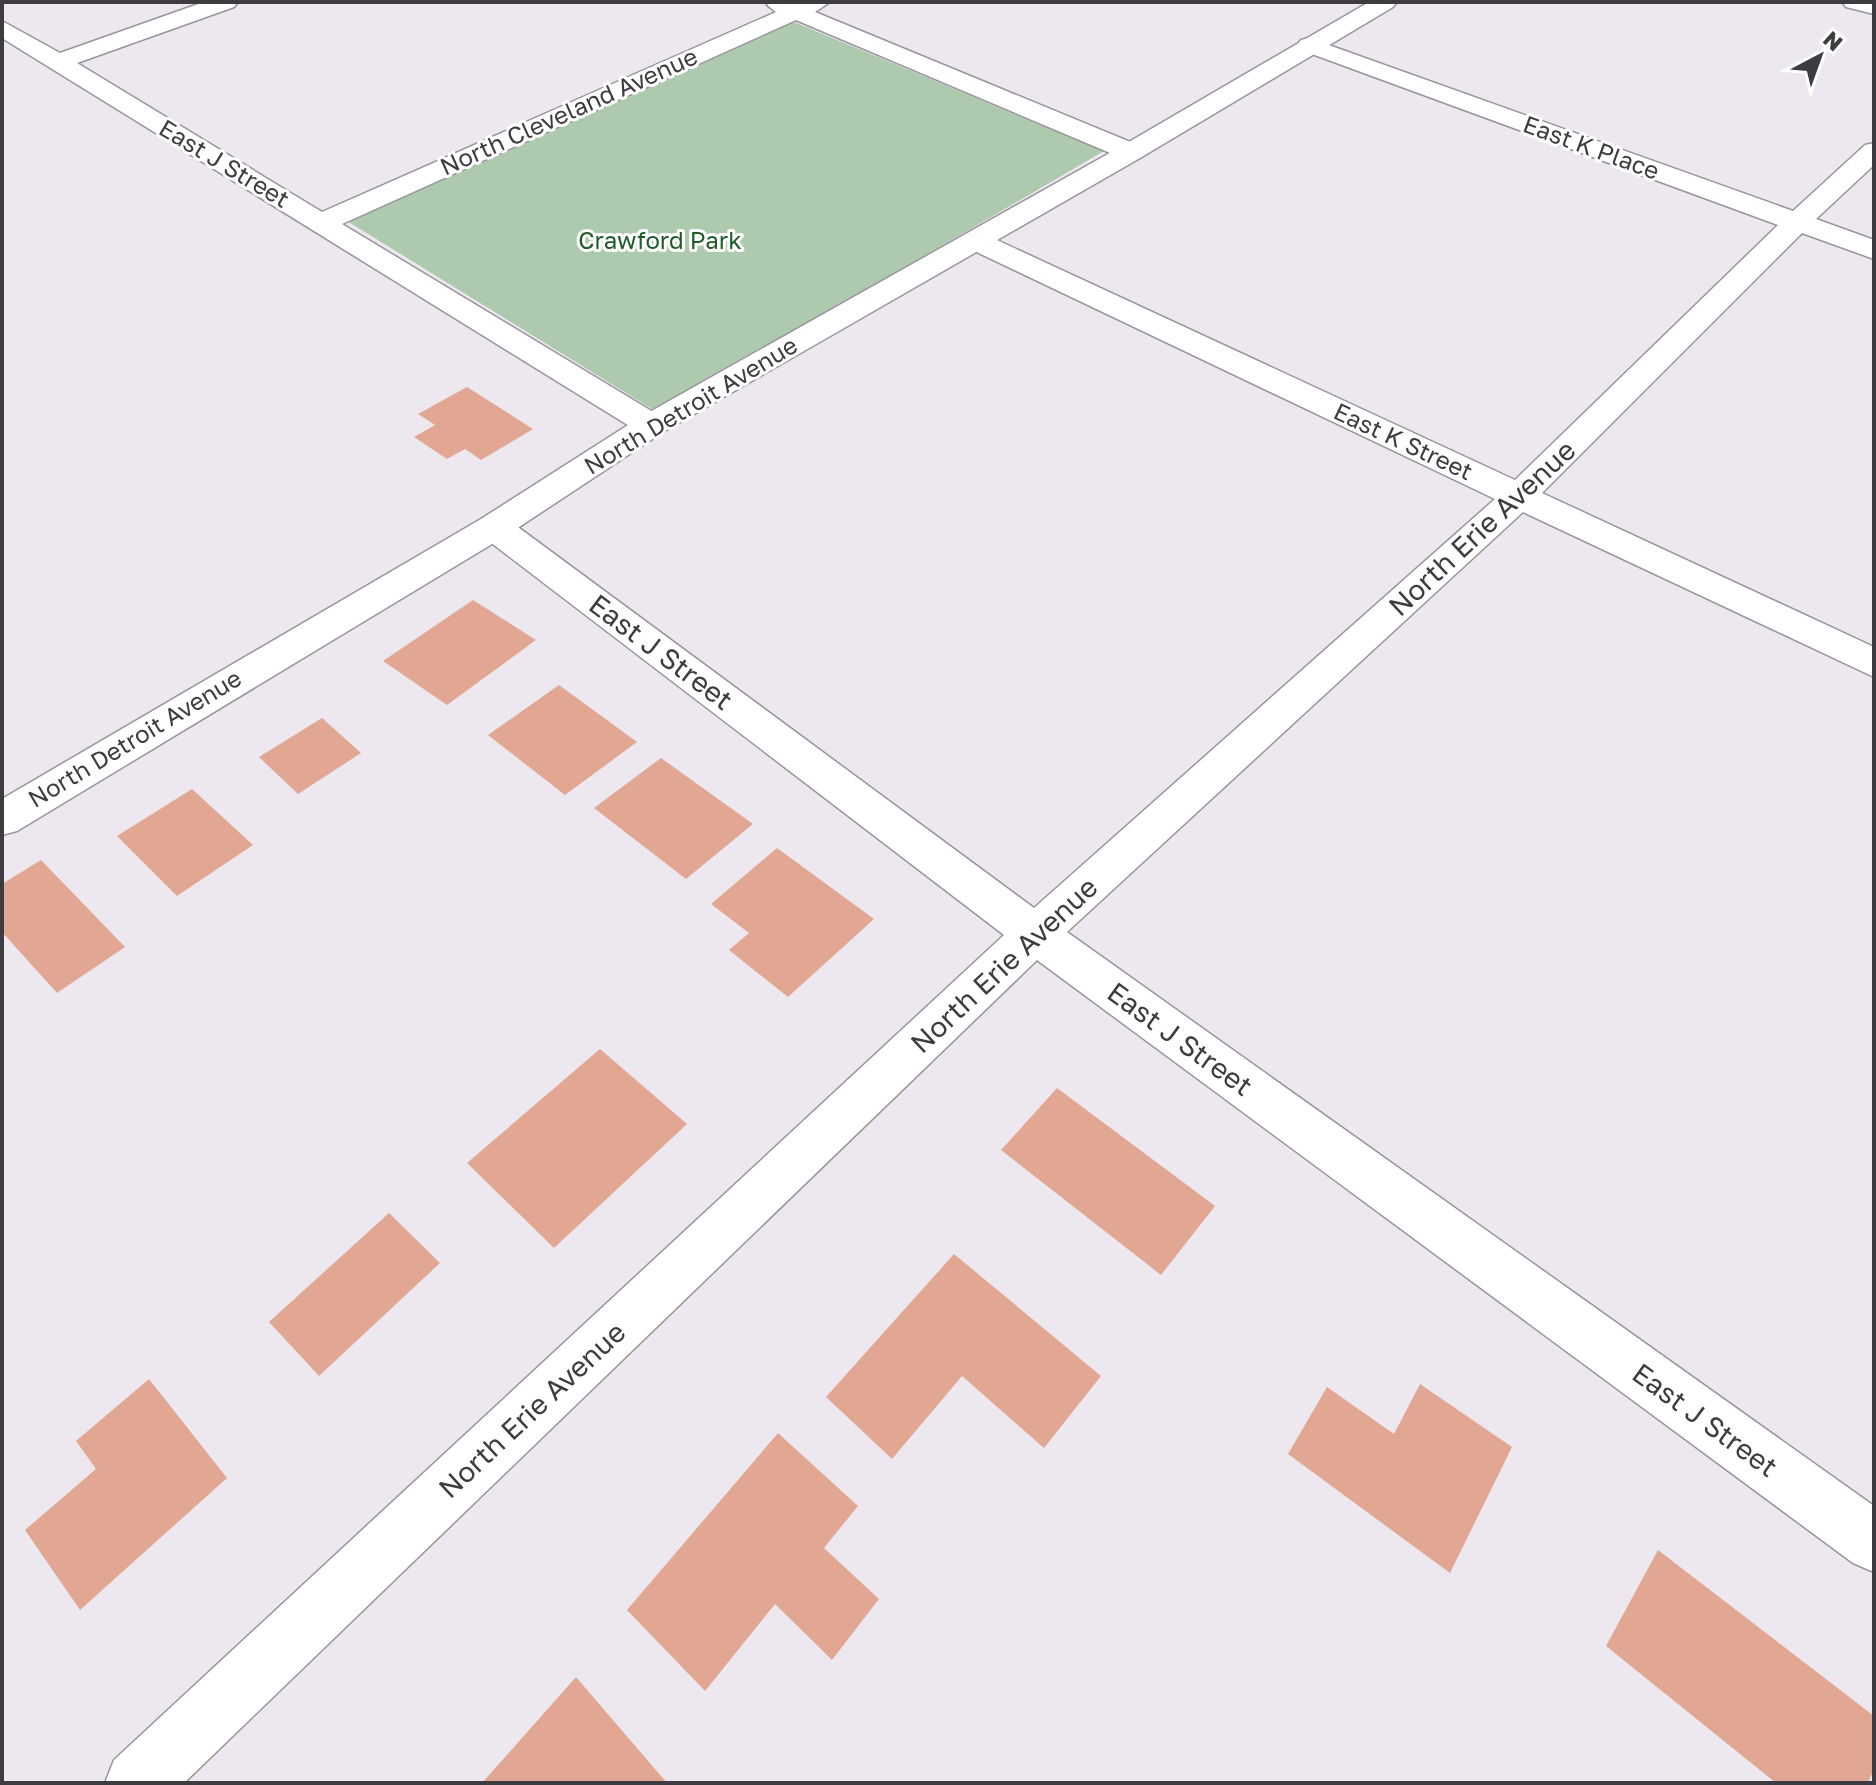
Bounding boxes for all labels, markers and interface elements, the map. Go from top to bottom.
north arrow [1780,16,1860,96]
text: N [1818,25,1849,56]
street label: North Cleveland Avenue [435,41,701,180]
street label: East K Place [1519,109,1664,185]
street label: East J Street [154,113,295,213]
park label: Crawford Park [578,225,742,254]
street label: North Detroit Avenue [578,330,802,480]
street label: East K Street [1330,396,1478,485]
street label: North Erie Avenue [1382,433,1582,622]
street label: East J Street [583,587,740,716]
street label: North Detroit Avenue [22,663,246,813]
street label: North Erie Avenue [904,870,1104,1059]
street label: East J Street [1101,975,1259,1102]
street label: North Erie Avenue [432,1315,632,1504]
street label: East J Street [1626,1356,1784,1483]

